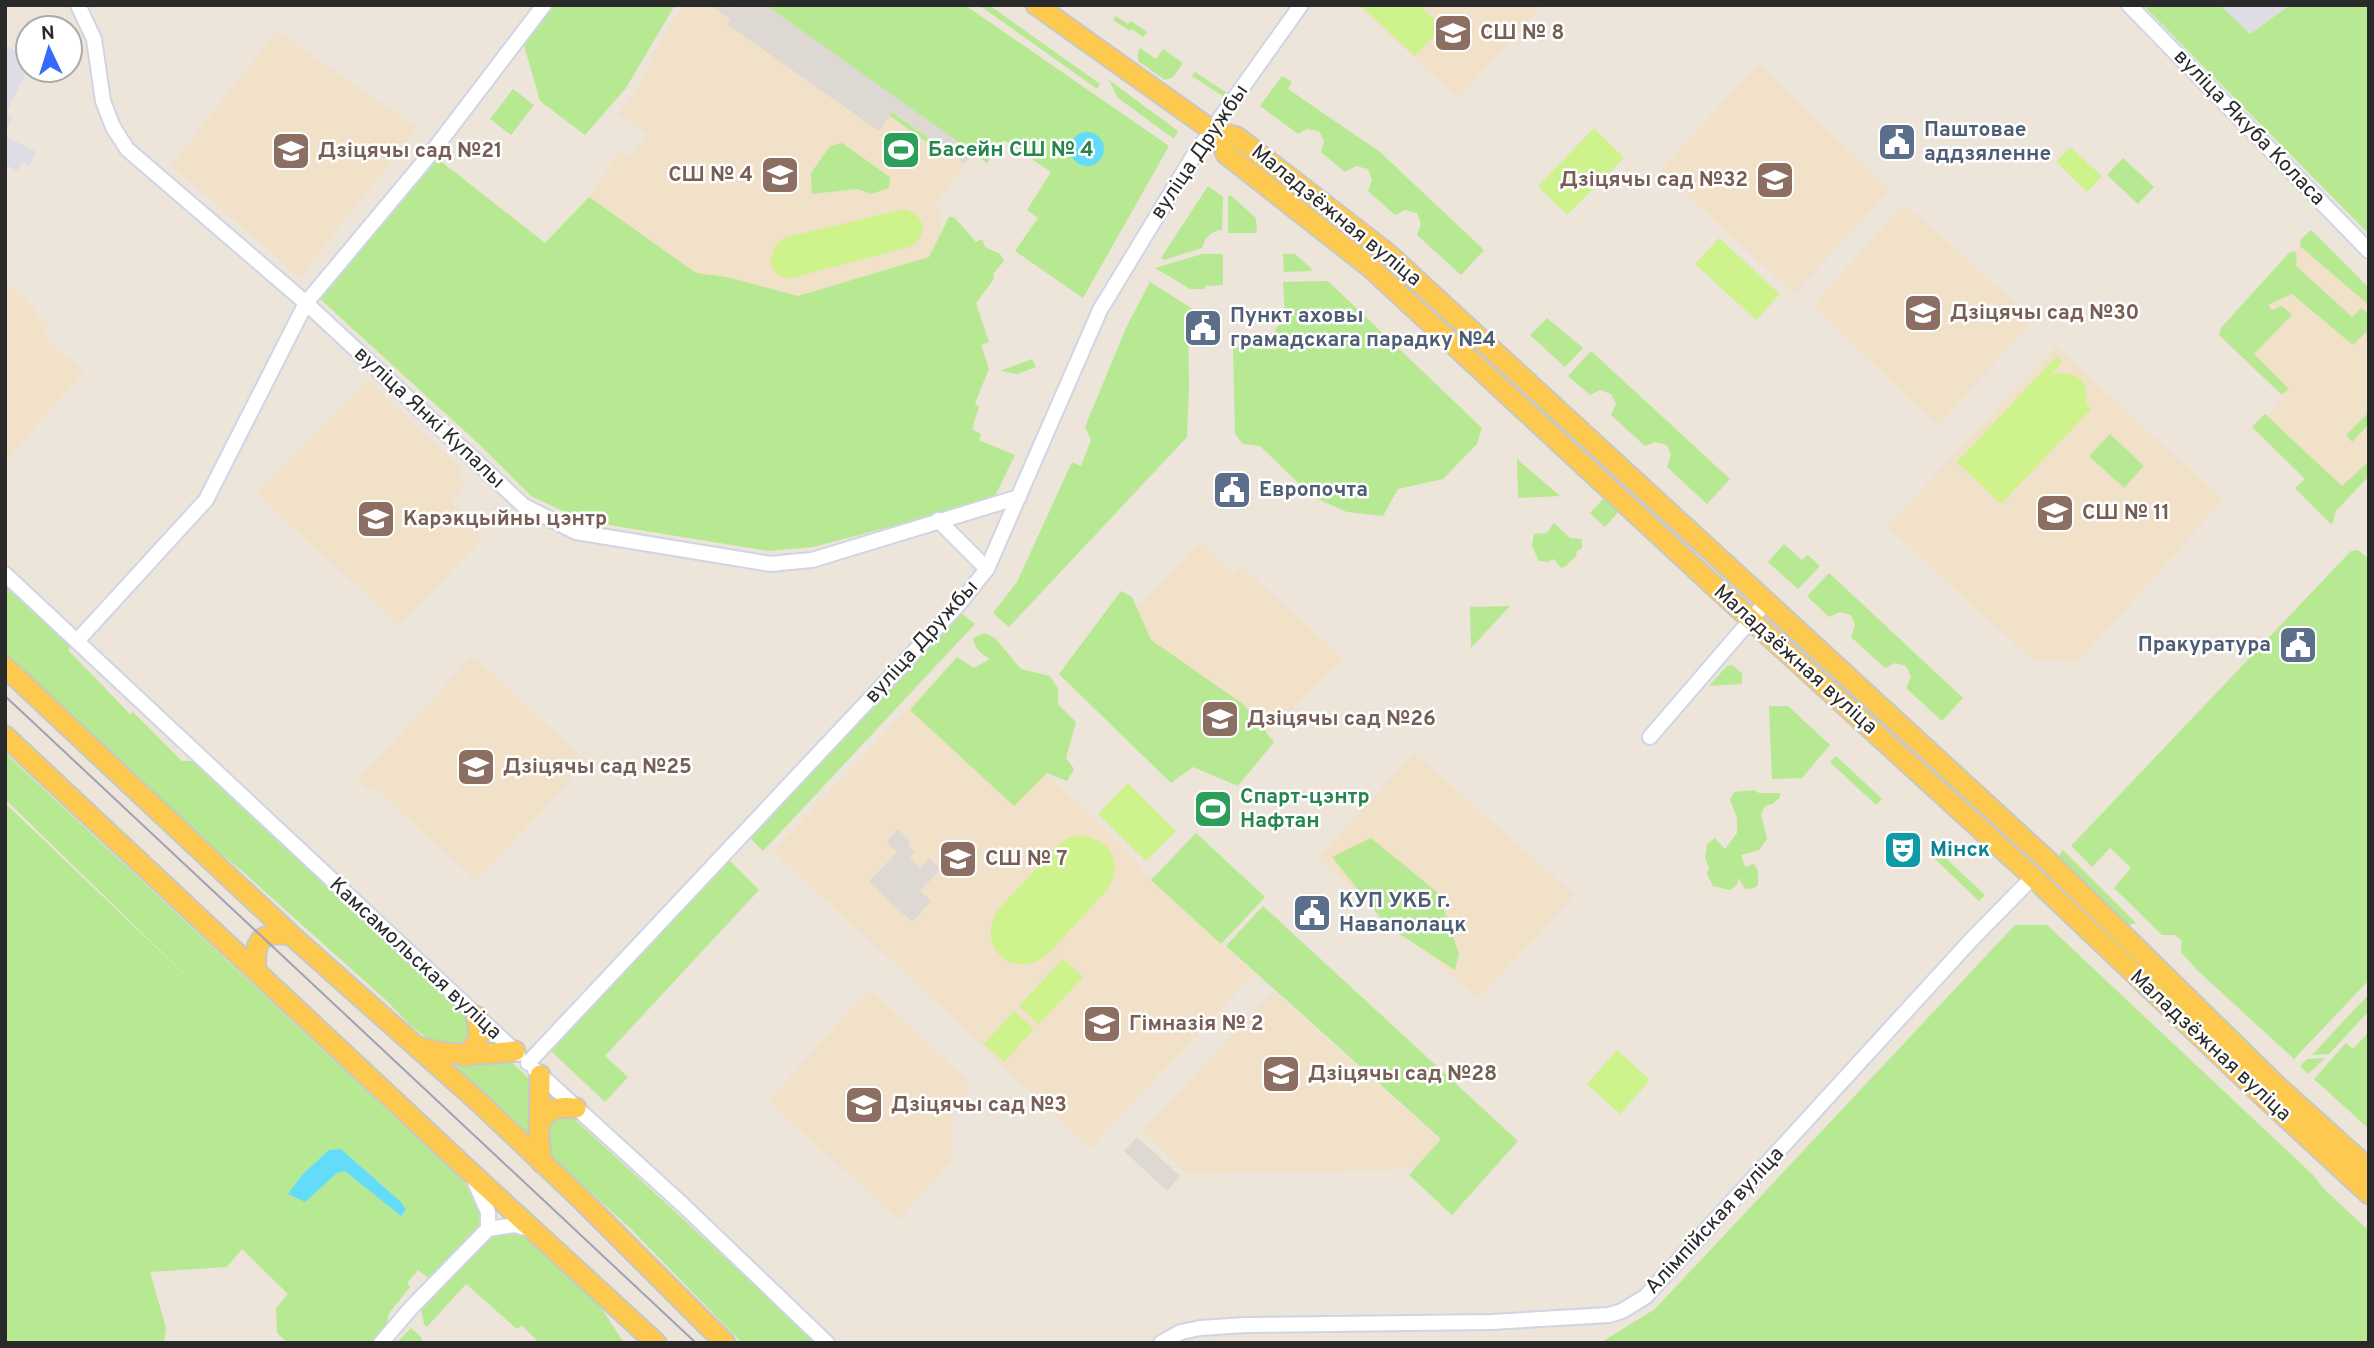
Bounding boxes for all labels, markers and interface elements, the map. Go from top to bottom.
school or university icon: СШ № 8 [1432,12,1474,54]
north arrow [14,14,84,84]
place label: СШ № 8 [1480,20,1564,47]
text: N [40,22,56,46]
street label: вуліца Якуба Коласа [2167,44,2331,212]
street label: вуліца Дружбы [1145,79,1255,225]
place label: Паштовае аддзяленне [1924,117,2051,168]
public building icon: Паштовае аддзяленне [1876,121,1918,163]
sports icon: Басейн СШ № 4 [880,129,922,171]
school or university icon: Дзіцячы сад №21 [270,130,312,172]
place label: Басейн СШ № 4 [928,137,1094,164]
place label: Дзіцячы сад №21 [318,138,502,165]
street label: Маладзёжная вуліца [1245,139,1427,293]
school or university icon: СШ № 4 [759,154,801,196]
school or university icon: Дзіцячы сад №32 [1754,159,1796,201]
place label: СШ № 4 [668,162,753,189]
place label: Дзіцячы сад №32 [1560,167,1748,194]
school or university icon: Дзіцячы сад №30 [1902,292,1944,334]
place label: Дзіцячы сад №30 [1950,300,2139,327]
place label: Пункт аховы грамадскага парадку №4 [1230,303,1496,354]
public building icon: Пункт аховы грамадскага парадку №4 [1182,307,1224,349]
street label: вуліца Янкі Купалы [348,341,510,495]
public building icon: Европочта [1211,469,1253,511]
place label: Европочта [1259,477,1368,504]
school or university icon: СШ № 11 [2034,492,2076,534]
school or university icon: Карэкцыйны цэнтр [355,498,397,540]
place label: СШ № 11 [2082,500,2170,527]
place label: Карэкцыйны цэнтр [403,506,607,533]
street label: вуліца Дружбы [859,575,985,709]
street label: Маладзёжная вуліца [1707,579,1883,741]
public building icon: Пракуратура [2277,624,2319,666]
place label: Пракуратура [2138,632,2271,659]
school or university icon: Дзіцячы сад №26 [1199,698,1241,740]
place label: Дзіцячы сад №26 [1247,706,1436,733]
school or university icon: Дзіцячы сад №25 [455,746,497,788]
place label: Дзіцячы сад №25 [503,754,692,781]
place label: Спарт-цэнтр Нафтан [1240,784,1370,835]
sports icon: Спарт-цэнтр Нафтан [1192,788,1234,830]
theatre icon: Мінск [1882,829,1924,871]
place label: Мінск [1930,837,1990,864]
school or university icon: СШ № 7 [937,838,979,880]
place label: СШ № 7 [985,846,1068,873]
street label: Камсамольская вуліца [323,872,507,1046]
place label: КУП УКБ г. Наваполацк [1339,888,1467,939]
public building icon: КУП УКБ г. Наваполацк [1291,892,1333,934]
street label: Маладзёжная вуліца [2123,964,2297,1128]
school or university icon: Гімназія № 2 [1081,1003,1123,1045]
place label: Гімназія № 2 [1129,1011,1264,1038]
school or university icon: Дзіцячы сад №28 [1260,1053,1302,1095]
place label: Дзіцячы сад №28 [1308,1061,1497,1088]
school or university icon: Дзіцячы сад №3 [843,1084,885,1126]
place label: Дзіцячы сад №3 [891,1092,1067,1119]
street label: Алімпійская вуліца [1640,1142,1790,1300]

